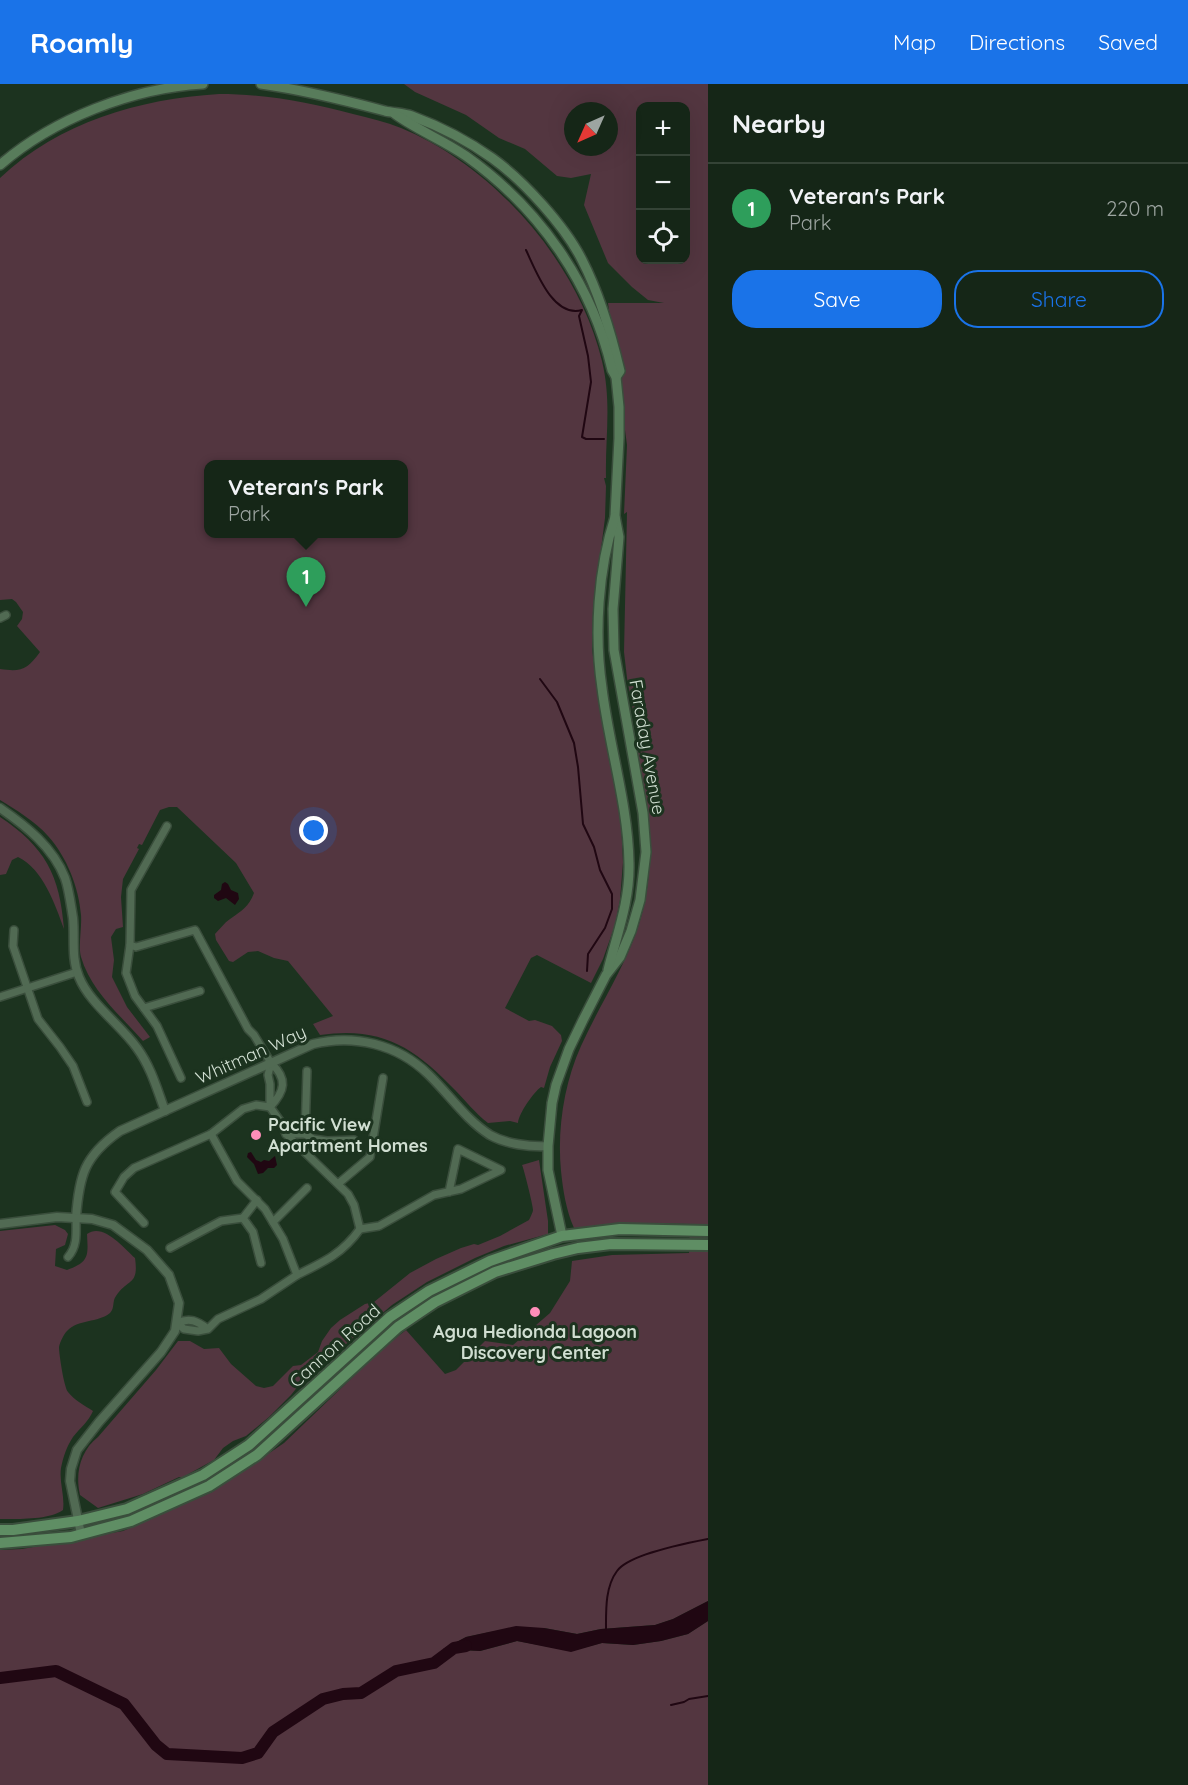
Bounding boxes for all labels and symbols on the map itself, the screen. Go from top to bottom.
north arrow [564,102,618,156]
pin: 1 [286,558,326,607]
street label: Faraday Avenue [624,678,671,816]
your location [299,816,328,845]
street label: Whitman Way [192,1020,310,1089]
place label: Pacific View Apartment Homes [268,1113,428,1157]
marker: Pacific View Apartment Homes [249,1128,263,1142]
street label: Cannon Road [284,1299,385,1392]
marker: Agua Hedionda Lagoon Discovery Center [528,1305,542,1319]
place label: Agua Hedionda Lagoon Discovery Center [433,1320,637,1364]

